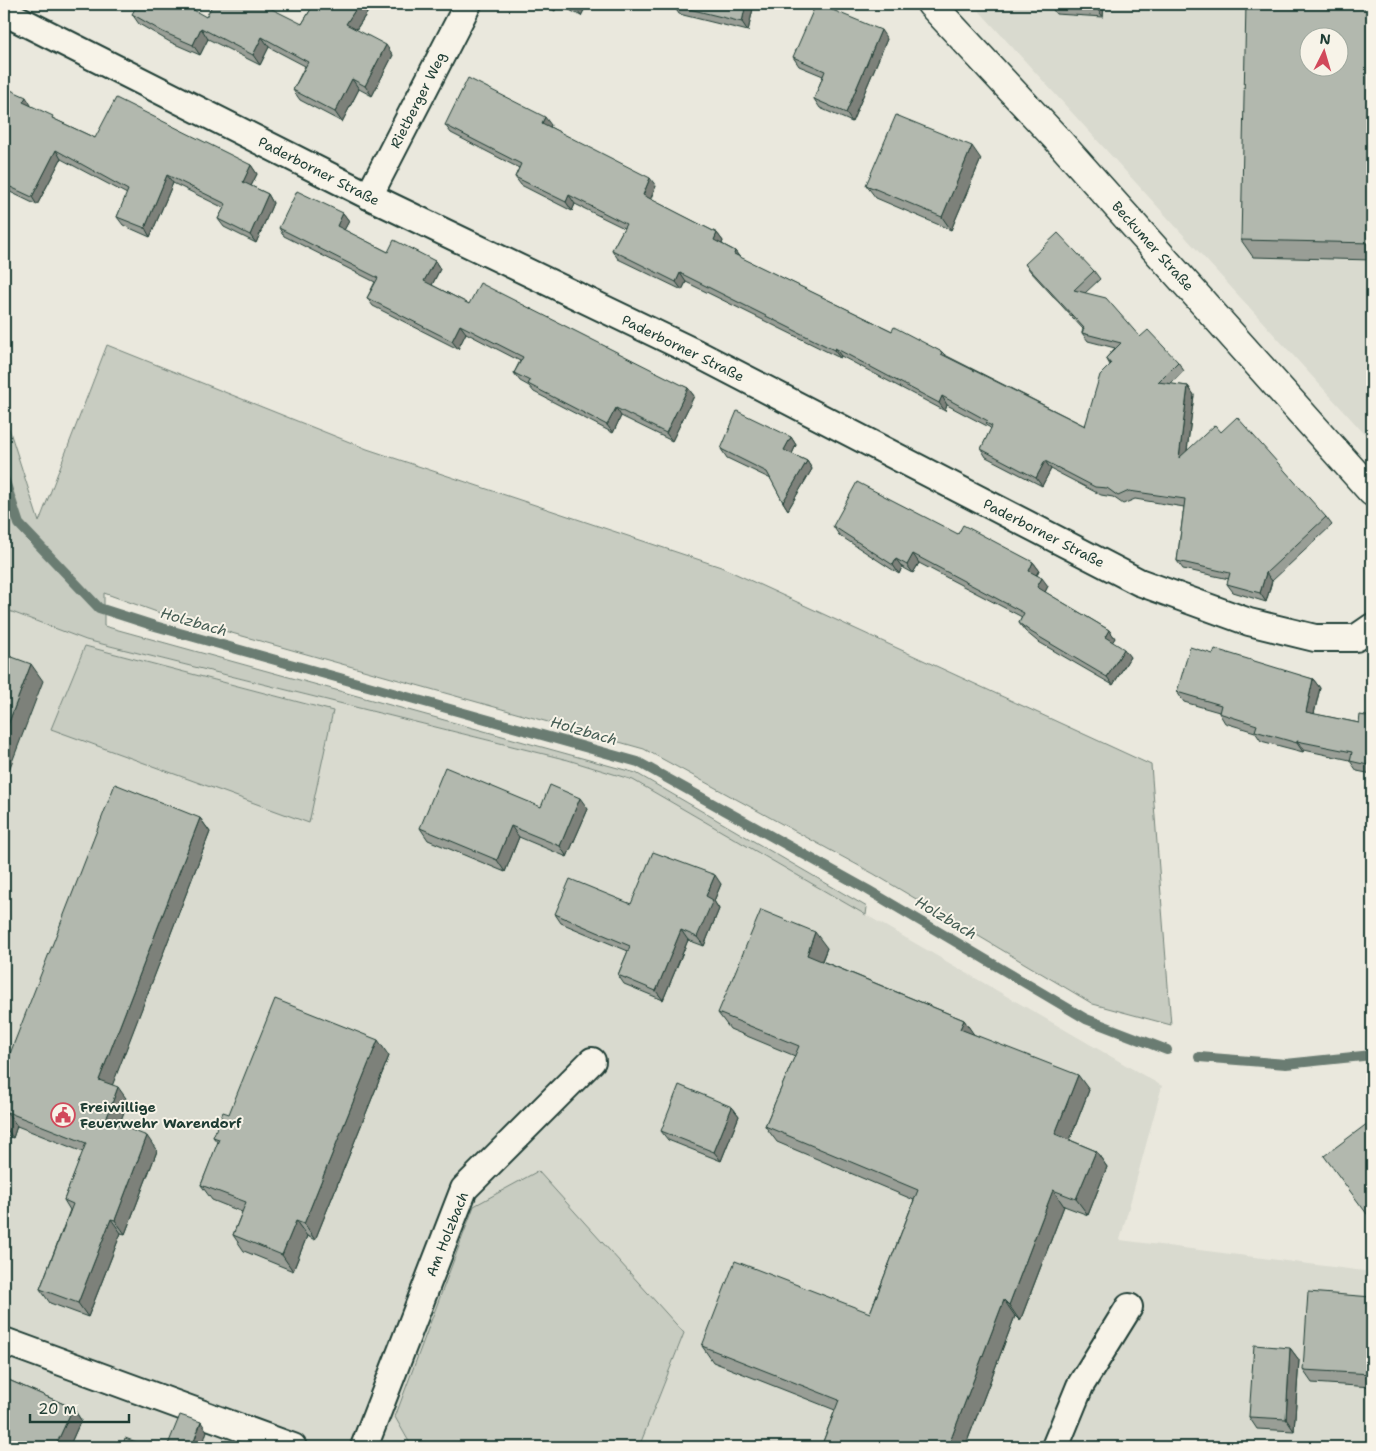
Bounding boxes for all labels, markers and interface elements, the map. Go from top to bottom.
north arrow [1298,28,1348,78]
text: N [1319,30,1331,48]
street label: Rietberger Weg [386,49,450,151]
street label: Paderborner Straße [255,133,383,209]
street label: Beckumer Straße [1108,197,1198,295]
street label: Paderborner Straße [619,311,747,385]
street label: Paderborner Straße [980,495,1108,571]
water label: Holzbach [158,603,230,641]
water label: Holzbach [548,712,620,750]
water label: Holzbach [911,892,981,944]
place label: Freiwillige Feuerwehr Warendorf [80,1098,242,1132]
public building icon: Freiwillige Feuerwehr Warendorf [50,1102,76,1128]
street label: Am Holzbach [422,1189,472,1279]
scale bar [30,1391,129,1423]
text: 20 m [38,1399,77,1419]

